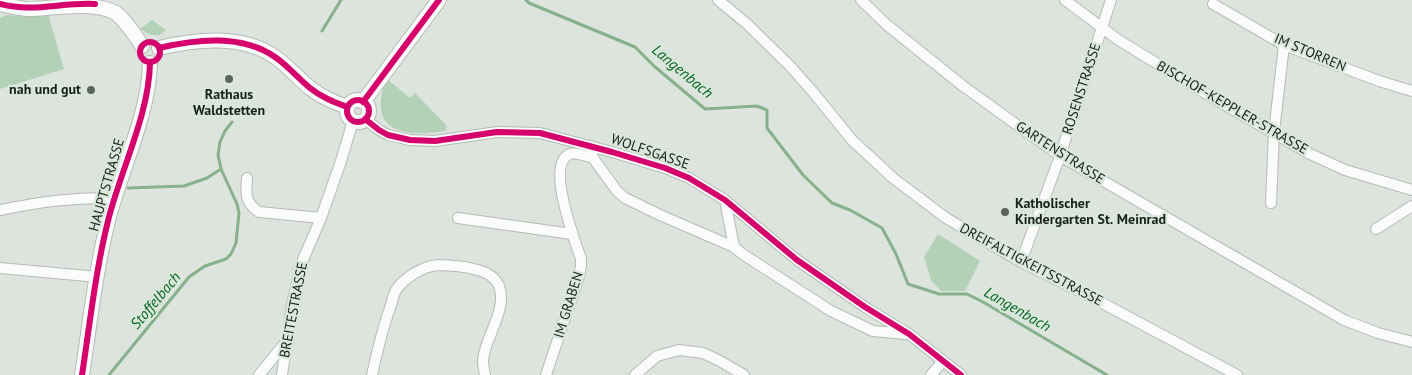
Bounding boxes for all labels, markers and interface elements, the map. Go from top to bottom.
street label: IM STORREN [1271,30,1349,76]
water label: Langenbach [648,41,716,103]
street label: ROSENSTRASSE [1059,41,1105,137]
street label: BISCHOF-KEPPLER-STRASSE [1153,58,1311,158]
marker: Rathaus Waldstetten [223,73,235,85]
place label: nah und gut [9,82,81,98]
marker: nah und gut [85,84,97,96]
place label: Rathaus Waldstetten [193,87,265,120]
street label: GARTENSTRASSE [1012,118,1108,188]
street label: WOLFSGASSE [609,131,691,173]
street label: HAUPTSTRASSE [86,137,128,233]
place label: Katholischer Kindergarten St. Meinrad [1015,196,1166,228]
marker: Katholischer Kindergarten St. Meinrad [999,206,1011,218]
street label: DREIFALTIGKEITSSTRASSE [957,220,1105,310]
street label: BREITESTRASSE [276,261,312,359]
water label: Stoffelbach [127,269,185,333]
street label: IM GRABEN [551,270,587,340]
water label: Langenbach [981,284,1053,336]

